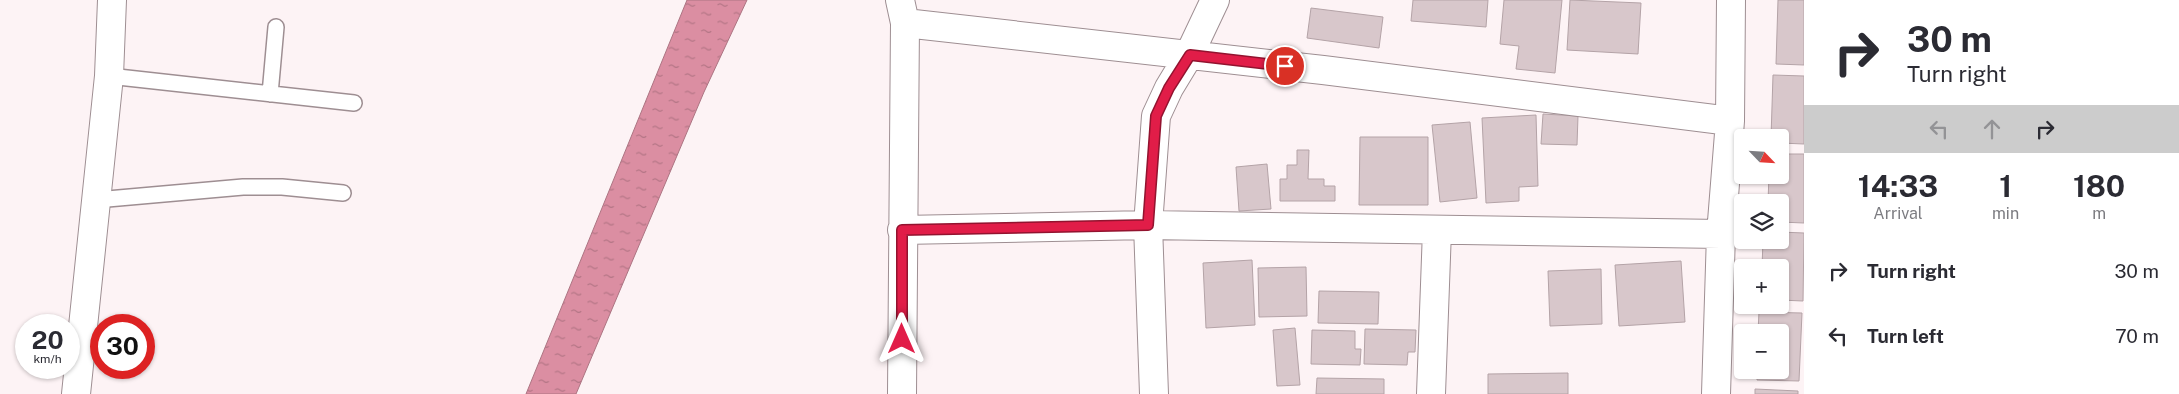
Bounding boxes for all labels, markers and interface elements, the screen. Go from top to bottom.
text: 30 m [1907,19,1992,60]
icon: right [1824,20,1889,85]
pin [1264,45,1306,87]
icon: arrive [1271,52,1299,80]
text: Turn right [1907,61,2007,87]
icon: left [1925,115,1953,143]
icon: ahead [1978,115,2006,143]
icon: right [2031,115,2059,143]
north arrow [1734,129,1789,184]
map controls [1734,129,1789,379]
text: 14:33 [1858,168,1938,204]
text: 1 [1999,168,2012,204]
text: 180 [2073,168,2125,204]
button: layers [1734,194,1789,249]
text: Arrival [1873,204,1923,223]
text: min [1992,204,2019,223]
text: m [2092,204,2106,223]
icon: right [1824,257,1852,285]
button: + [1734,259,1789,314]
text: Turn right [1867,260,1956,282]
text: 30 m [2114,260,2159,282]
position arrow [875,312,927,364]
speed limit sign: 30 [90,314,155,379]
icon: left [1824,322,1852,350]
button: − [1734,324,1789,379]
text: 20 [32,325,64,355]
text: Turn left [1867,325,1944,347]
text: 70 m [2115,325,2159,347]
text: km/h [33,352,62,366]

